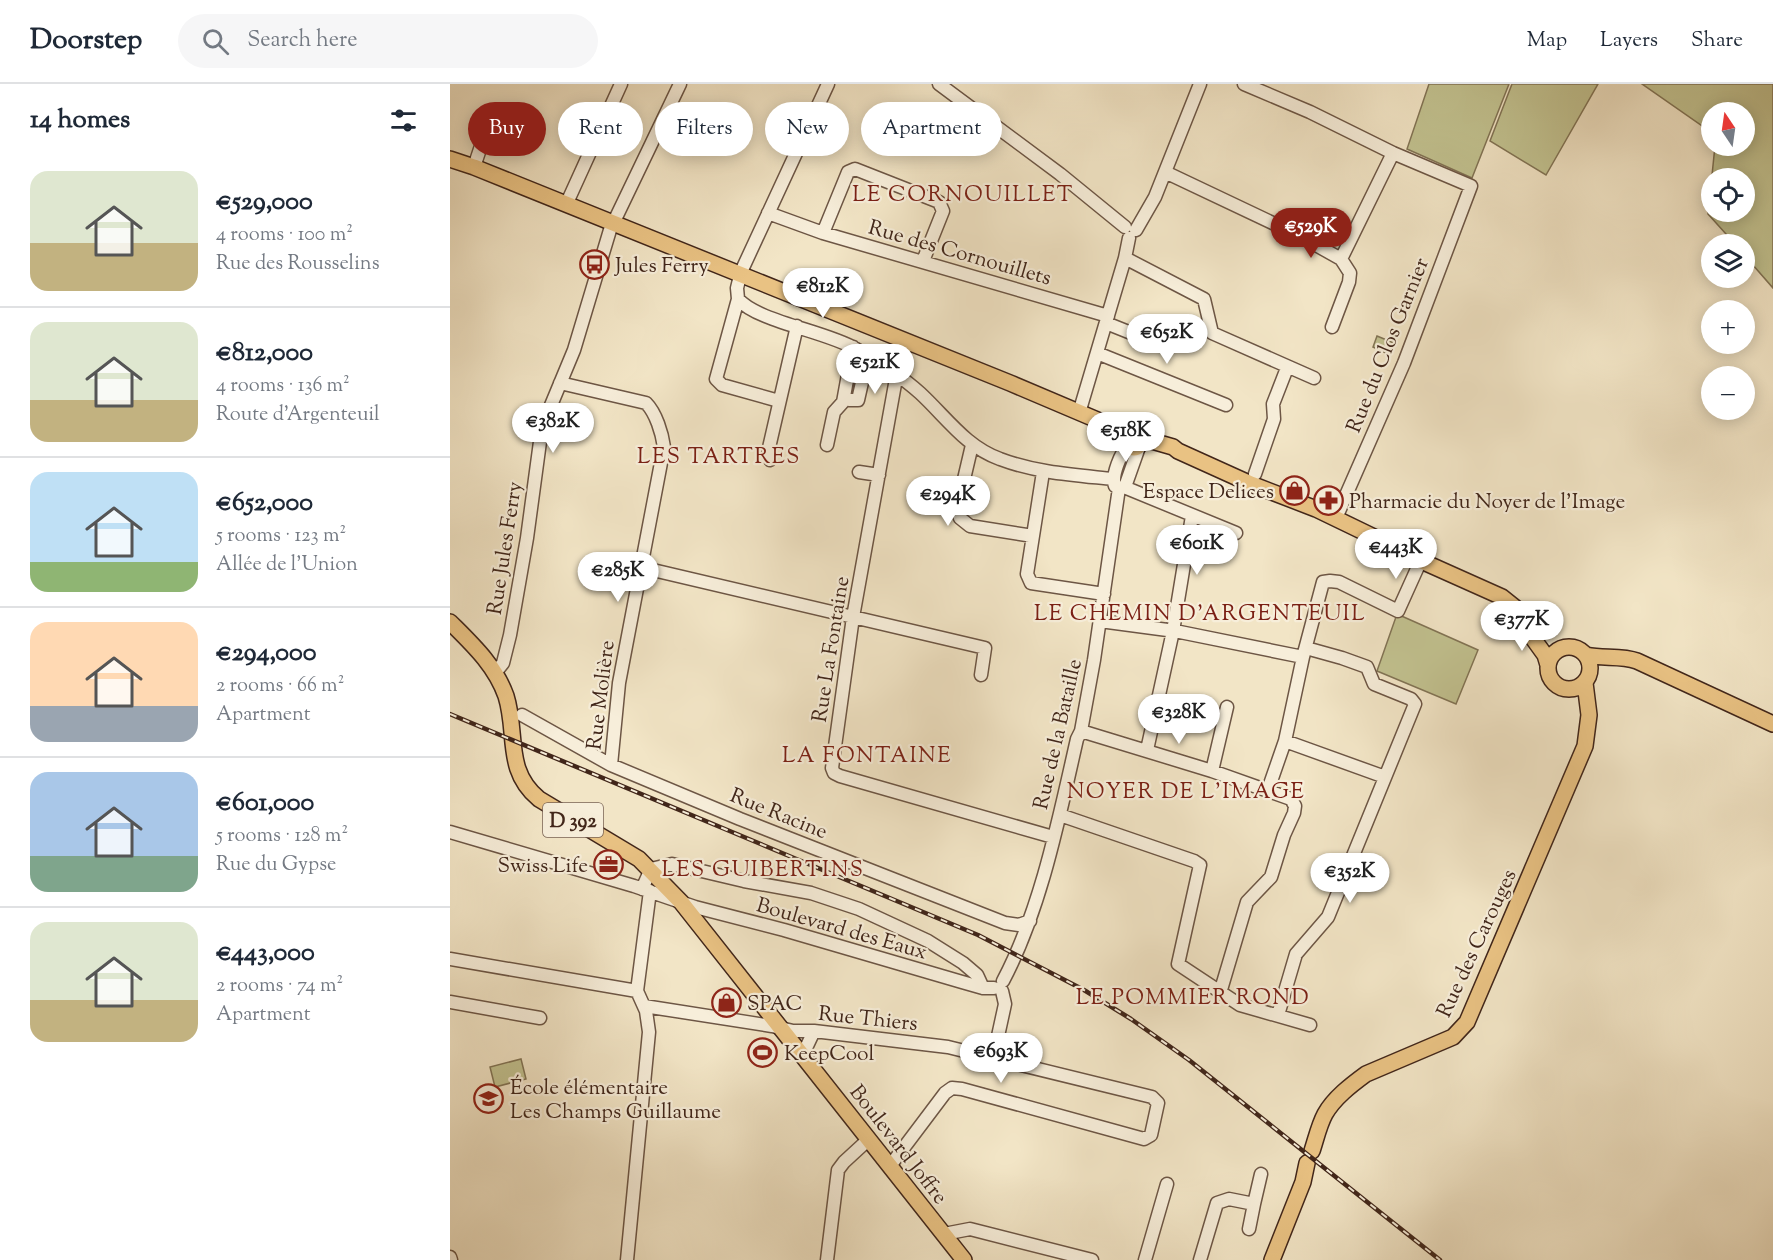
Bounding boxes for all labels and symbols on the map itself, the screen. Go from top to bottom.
north arrow [1701,102,1755,156]
district label: LE CORNOUILLET [852,180,1074,212]
pin: €529K [1269,208,1353,259]
street label: Rue des Cornouillets [864,213,1054,294]
bus stop icon: Jules Ferry [578,249,610,281]
place label: Jules Ferry [614,252,709,282]
street label: Rue du Clos Garnier [1340,254,1438,438]
pin: €812K [781,268,865,319]
pin: €652K [1125,314,1209,365]
pin: €521K [833,344,917,395]
pin: €382K [511,403,595,454]
pin: €518K [1084,412,1168,463]
district label: LES TARTRES [637,442,801,474]
shop icon: Espace Delices [1279,475,1311,507]
pin: €294K [906,476,990,527]
place label: Espace Delices [1143,478,1274,508]
street label: Rue Jules Ferry [481,479,531,617]
pharmacy icon: Pharmacie du Noyer de l'Image [1312,485,1344,517]
place label: Pharmacie du Noyer de l'Image [1349,488,1625,518]
pin: €601K [1155,525,1239,576]
pin: €443K [1354,529,1438,580]
pin: €285K [576,552,660,603]
street label: Rue La Fontaine [806,574,858,724]
district label: LE CHEMIN D'ARGENTEUIL [1034,599,1366,631]
pin: €377K [1480,601,1564,652]
street label: Rue Molière [580,639,624,752]
street label: Rue de la Bataille [1027,656,1091,813]
pin: €328K [1137,694,1221,745]
district label: LA FONTAINE [782,741,952,773]
district label: NOYER DE L'IMAGE [1067,777,1305,809]
street label: Rue Racine [725,782,831,848]
road number: D 392 [543,803,603,837]
office icon: Swiss Life [593,849,625,881]
place label: Swiss Life [498,852,588,882]
pin: €352K [1308,853,1392,904]
district label: LES GUIBERTINS [662,855,864,887]
street label: Rue des Carouges [1430,865,1525,1023]
street label: Boulevard des Eaux [753,891,930,969]
district label: LE POMMIER ROND [1076,983,1310,1015]
shop icon: SPAC [710,987,742,1019]
place label: SPAC [747,990,802,1020]
street label: Rue Thiers [817,1000,919,1040]
pin: €693K [959,1033,1043,1084]
sports icon: KeepCool [747,1037,779,1069]
place label: KeepCool [784,1040,875,1070]
place label: École élémentaire Les Champs Guillaume [510,1074,721,1128]
street label: Boulevard Joffre [841,1079,954,1211]
school or university icon: École élémentaire Les Champs Guillaume [473,1083,505,1115]

